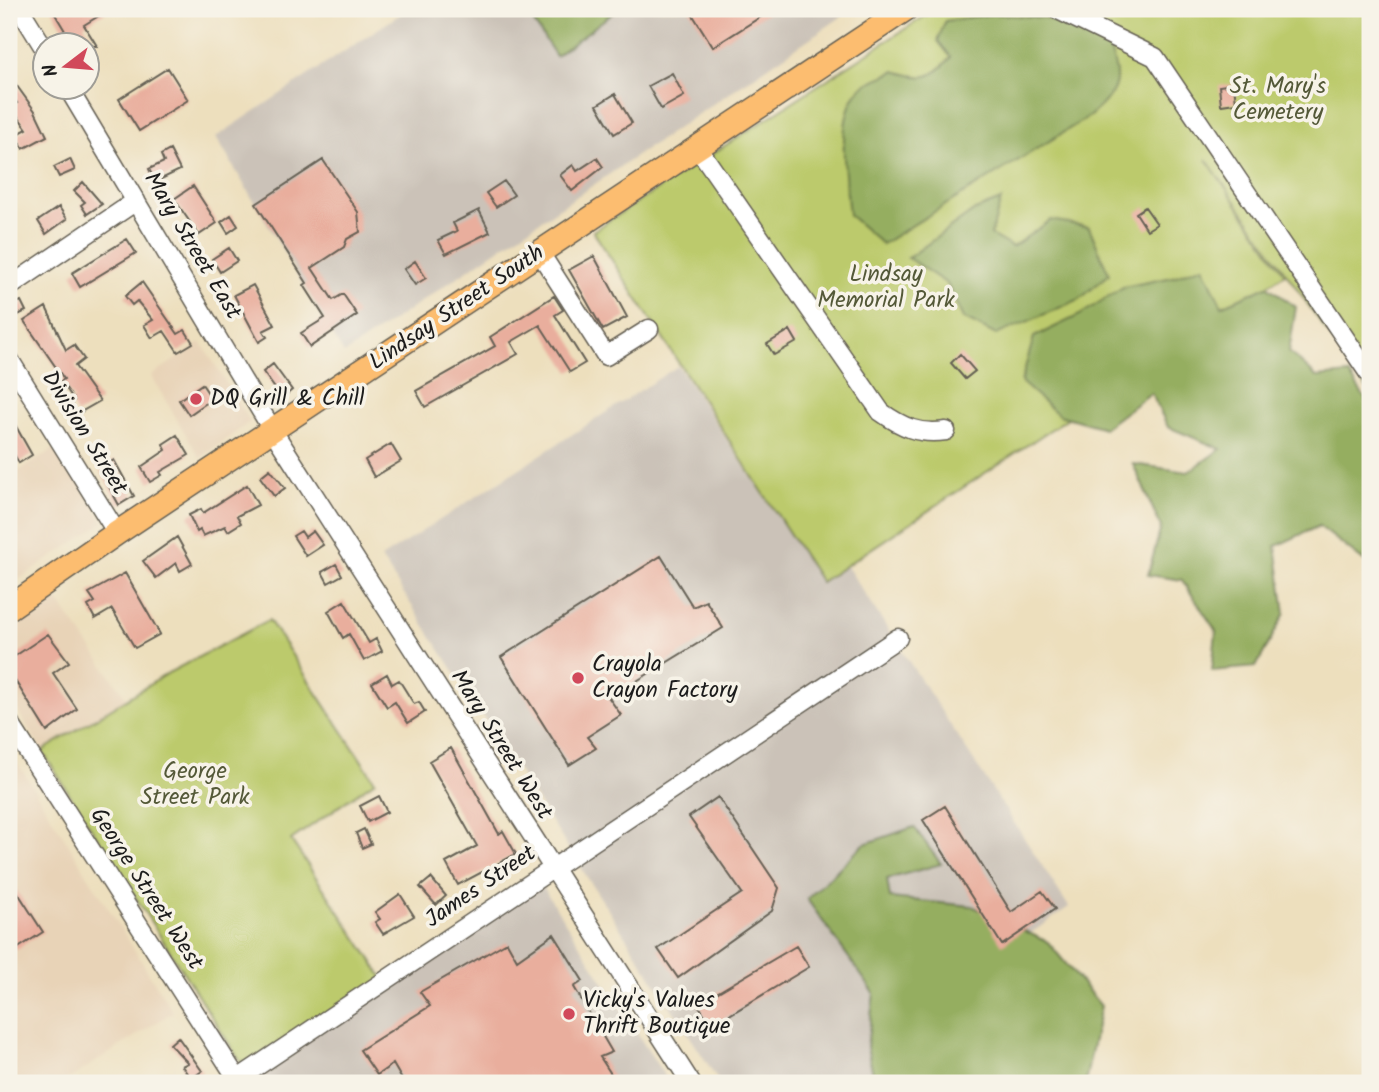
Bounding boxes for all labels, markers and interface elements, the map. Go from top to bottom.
north arrow [32,32,102,102]
text: N [36,60,68,80]
park label: St. Mary's Cemetery [1230,69,1326,131]
street label: Mary Street East [134,165,251,328]
street label: Lindsay Street South [362,236,552,380]
park label: Lindsay Memorial Park [817,257,955,319]
street label: Division Street [31,364,137,503]
place label: DQ Grill & Chill [210,381,365,417]
marker: DQ Grill & Chill [188,391,204,407]
place label: Crayola Crayon Factory [592,647,738,709]
street label: Mary Street West [440,663,562,828]
marker: Crayola Crayon Factory [570,670,586,686]
park label: George Street Park [140,754,250,816]
street label: George Street West [80,801,213,978]
street label: James Street [418,836,545,938]
place label: Vicky's Values Thrift Boutique [583,983,730,1045]
marker: Vicky's Values Thrift Boutique [561,1006,577,1022]

